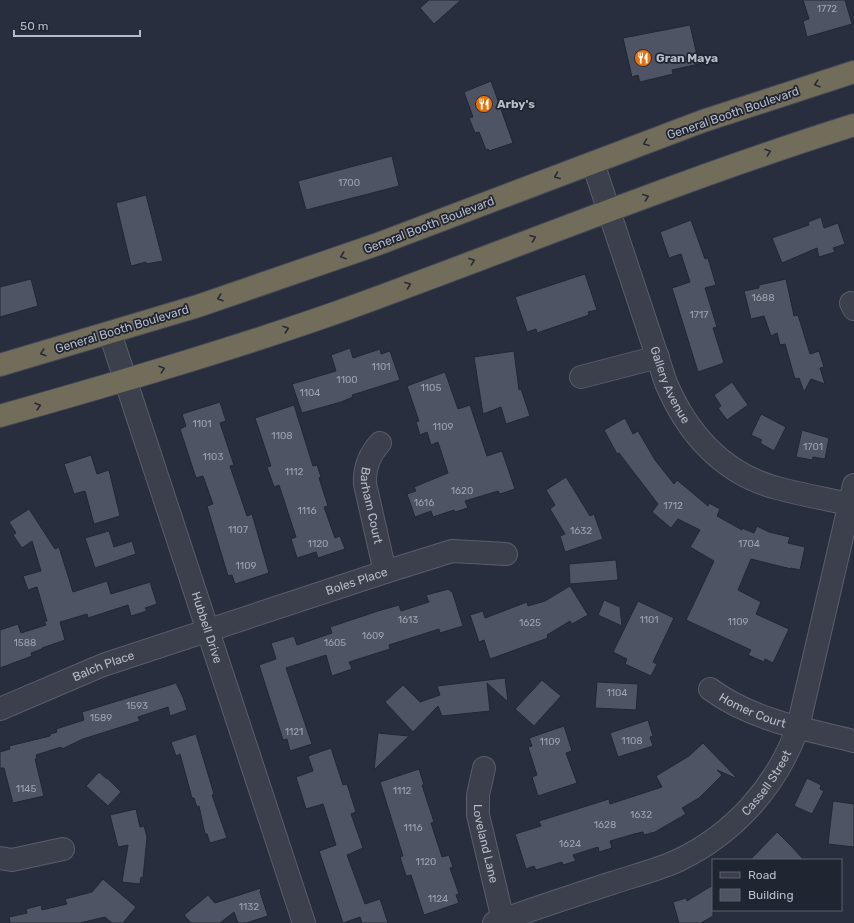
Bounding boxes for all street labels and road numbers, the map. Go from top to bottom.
street label: General Booth Boulevard [665,84,801,142]
street label: General Booth Boulevard [362,194,496,256]
street label: General Booth Boulevard [54,302,190,356]
street label: Gallery Avenue [647,344,693,426]
street label: Barham Court [358,466,385,545]
street label: Boles Place [324,565,390,598]
street label: Hubbell Drive [189,590,225,665]
street label: Balch Place [70,648,136,684]
street label: Homer Court [716,690,788,731]
street label: Cassell Street [739,748,794,819]
street label: Loveland Lane [471,804,501,885]

